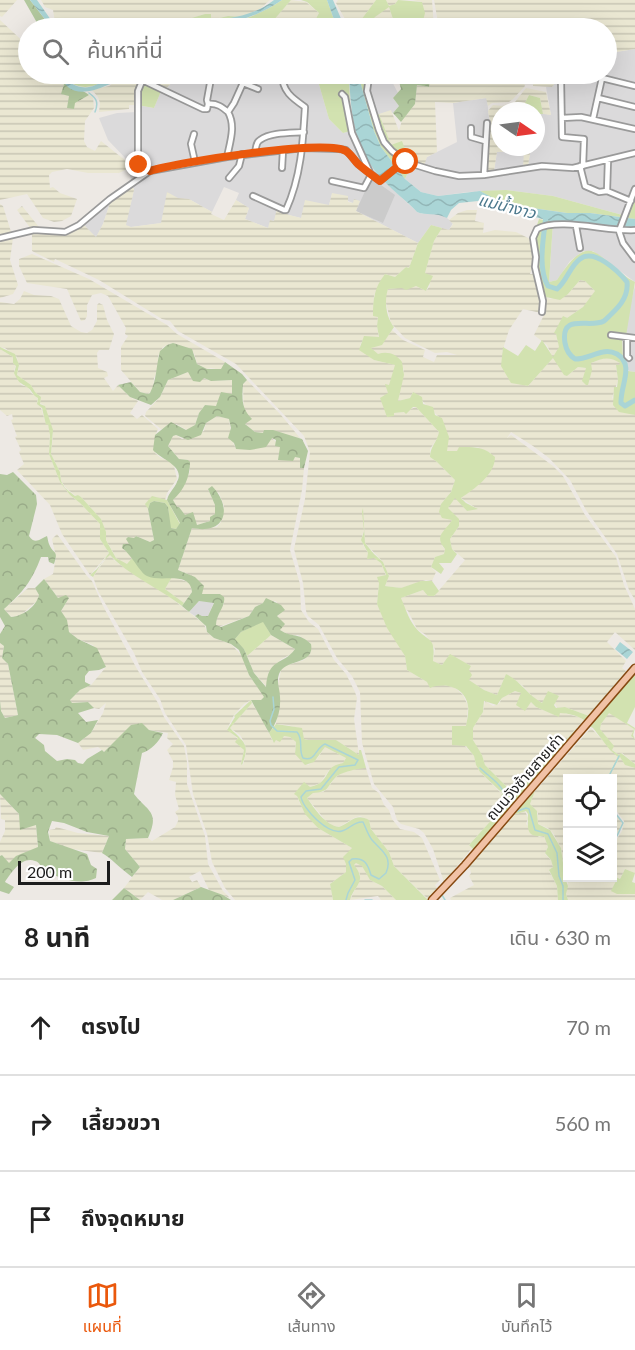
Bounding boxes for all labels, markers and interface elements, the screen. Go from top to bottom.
search box [18,18,617,84]
icon: search [39,35,72,68]
text: ค้นหาที่นี่ [87,36,163,63]
north arrow [491,102,545,156]
route start [392,148,418,174]
route end [125,151,151,177]
water label: แม่น้ำงาว [477,188,539,222]
street label: ถนนวังซ้ายสายเก่า [482,729,567,823]
map controls [563,774,617,882]
button: locate [563,774,617,828]
button: layers [563,828,617,882]
scale bar [18,858,110,886]
text: 200 m [27,862,72,881]
text: 8 นาที [24,921,90,953]
text: เดิน · 630 m [509,925,611,949]
icon: ahead [24,1011,57,1044]
text: ตรงไป [81,1012,141,1039]
text: 70 m [566,1015,611,1039]
icon: right [24,1107,57,1140]
text: เลี้ยวขวา [81,1108,161,1135]
text: 560 m [555,1111,611,1135]
icon: arrive [24,1203,57,1236]
text: ถึงจุดหมาย [81,1204,185,1231]
tab: แผนที่ [83,1279,122,1339]
tab: เส้นทาง [287,1279,335,1339]
tab: บันทึกไว้ [501,1279,552,1339]

